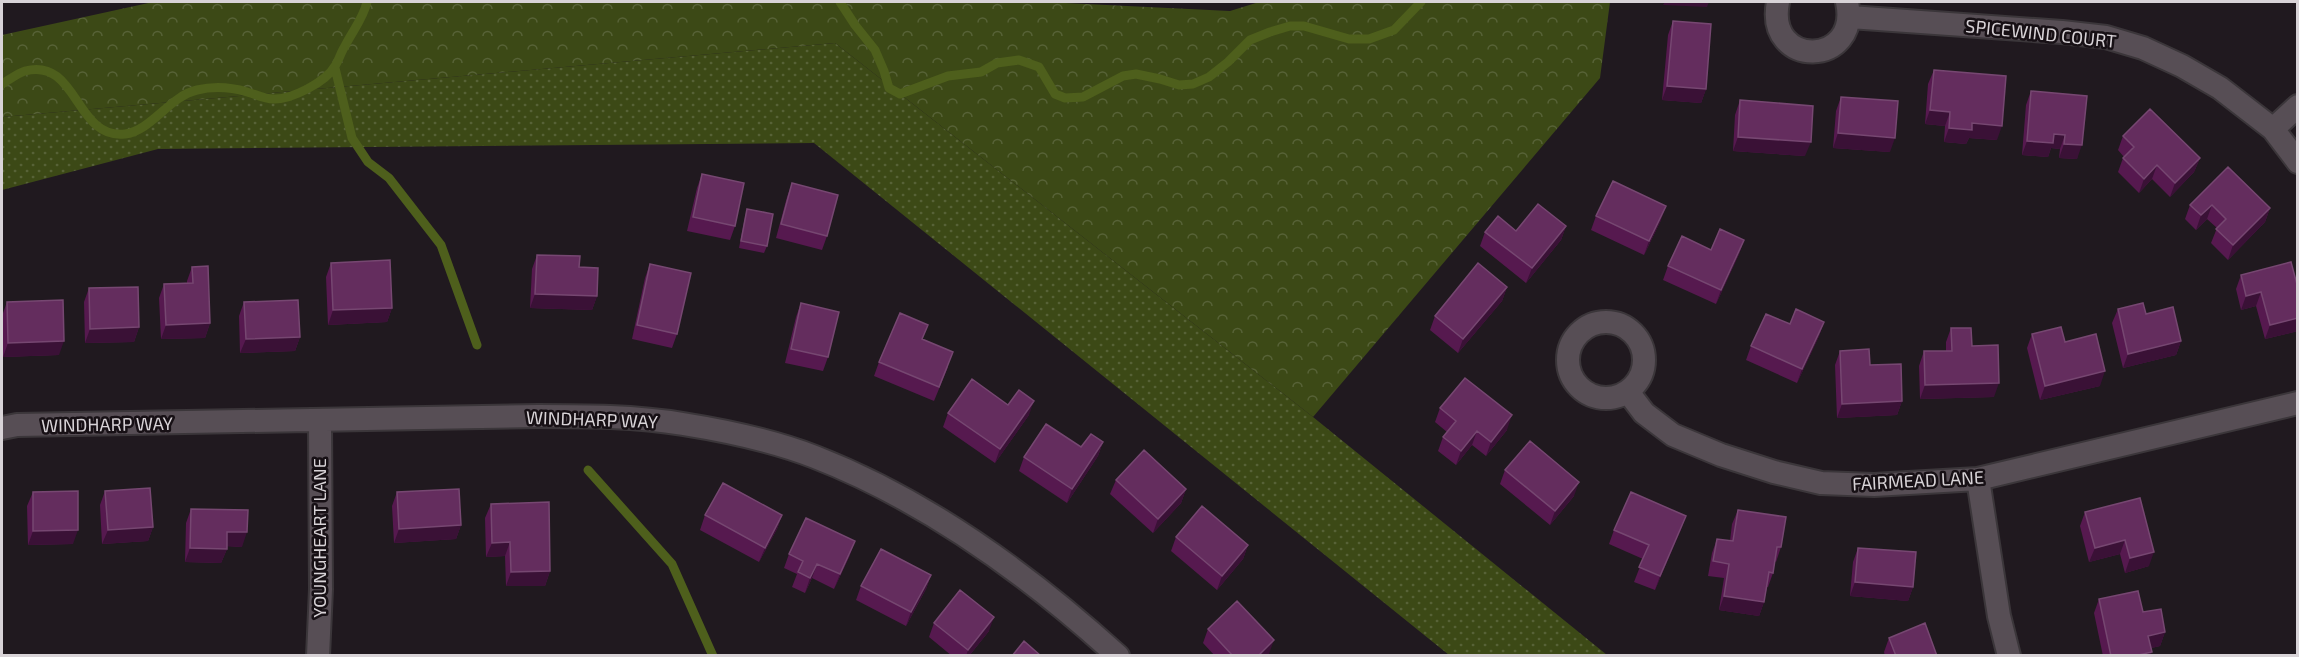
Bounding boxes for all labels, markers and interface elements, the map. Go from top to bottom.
street label: SPICEWIND COURT [1964,14,2118,52]
street label: WINDHARP WAY [526,406,659,432]
street label: WINDHARP WAY [41,412,174,436]
street label: YOUNGHEART LANE [308,458,330,618]
street label: FAIRMEAD LANE [1851,466,1985,494]

